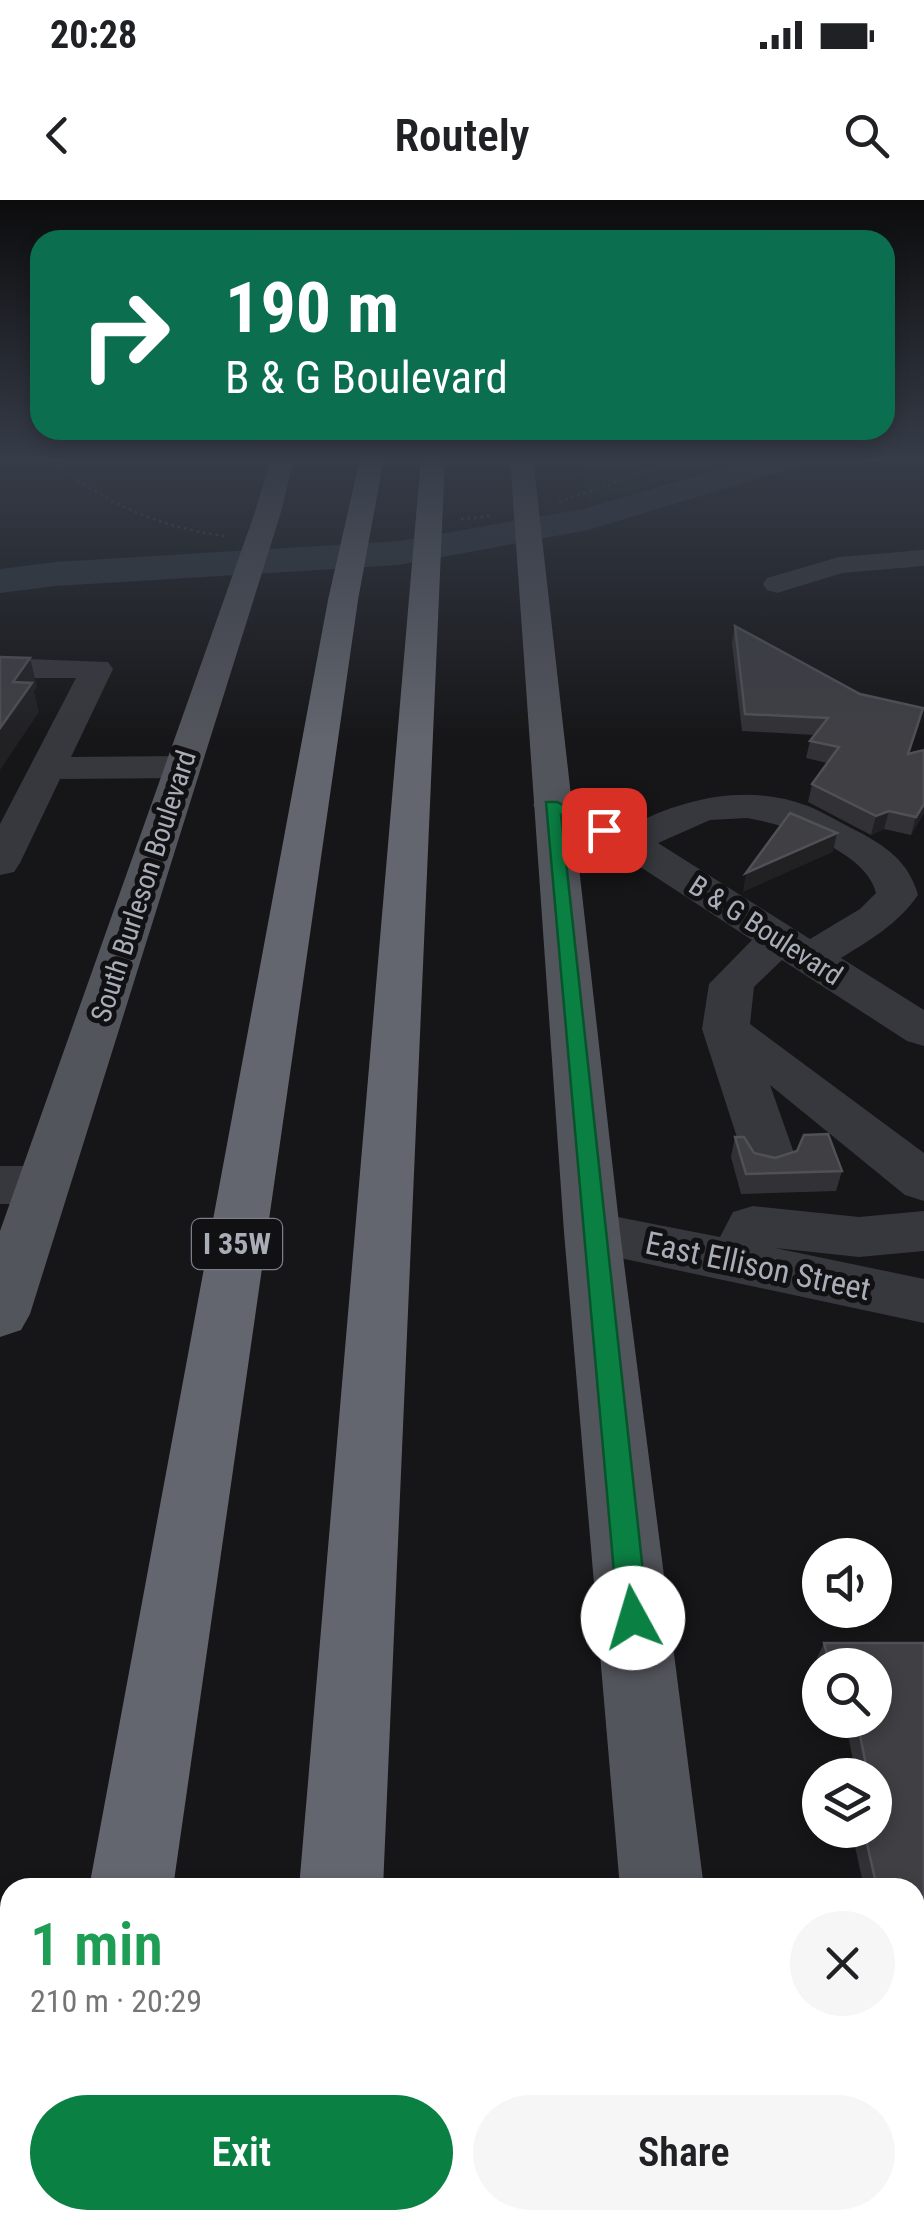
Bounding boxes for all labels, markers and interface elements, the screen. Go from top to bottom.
text: 20:28 [50,13,137,57]
icon: back [30,108,85,163]
icon: search [839,108,894,163]
text: Routely [394,109,530,162]
text: 190 m [225,267,399,349]
icon: right [60,270,190,400]
text: B & G Boulevard [225,351,508,404]
street label: South Burleson Boulevard [84,746,203,1026]
pin [562,788,647,873]
icon: arrive [577,803,632,858]
street label: B & G Boulevard [683,869,848,992]
road number: I 35W [192,1219,282,1269]
street label: East Ellison Street [642,1224,874,1308]
map controls [802,1538,892,1848]
button: sound [802,1538,892,1628]
position arrow [581,1566,685,1670]
button: search [802,1648,892,1738]
button: layers [802,1758,892,1848]
text: 1 min [30,1909,163,1980]
button: close [790,1911,895,2016]
text: 210 m · 20:29 [30,1982,202,2020]
button: Exit [30,2095,453,2210]
button: Share [473,2095,895,2210]

